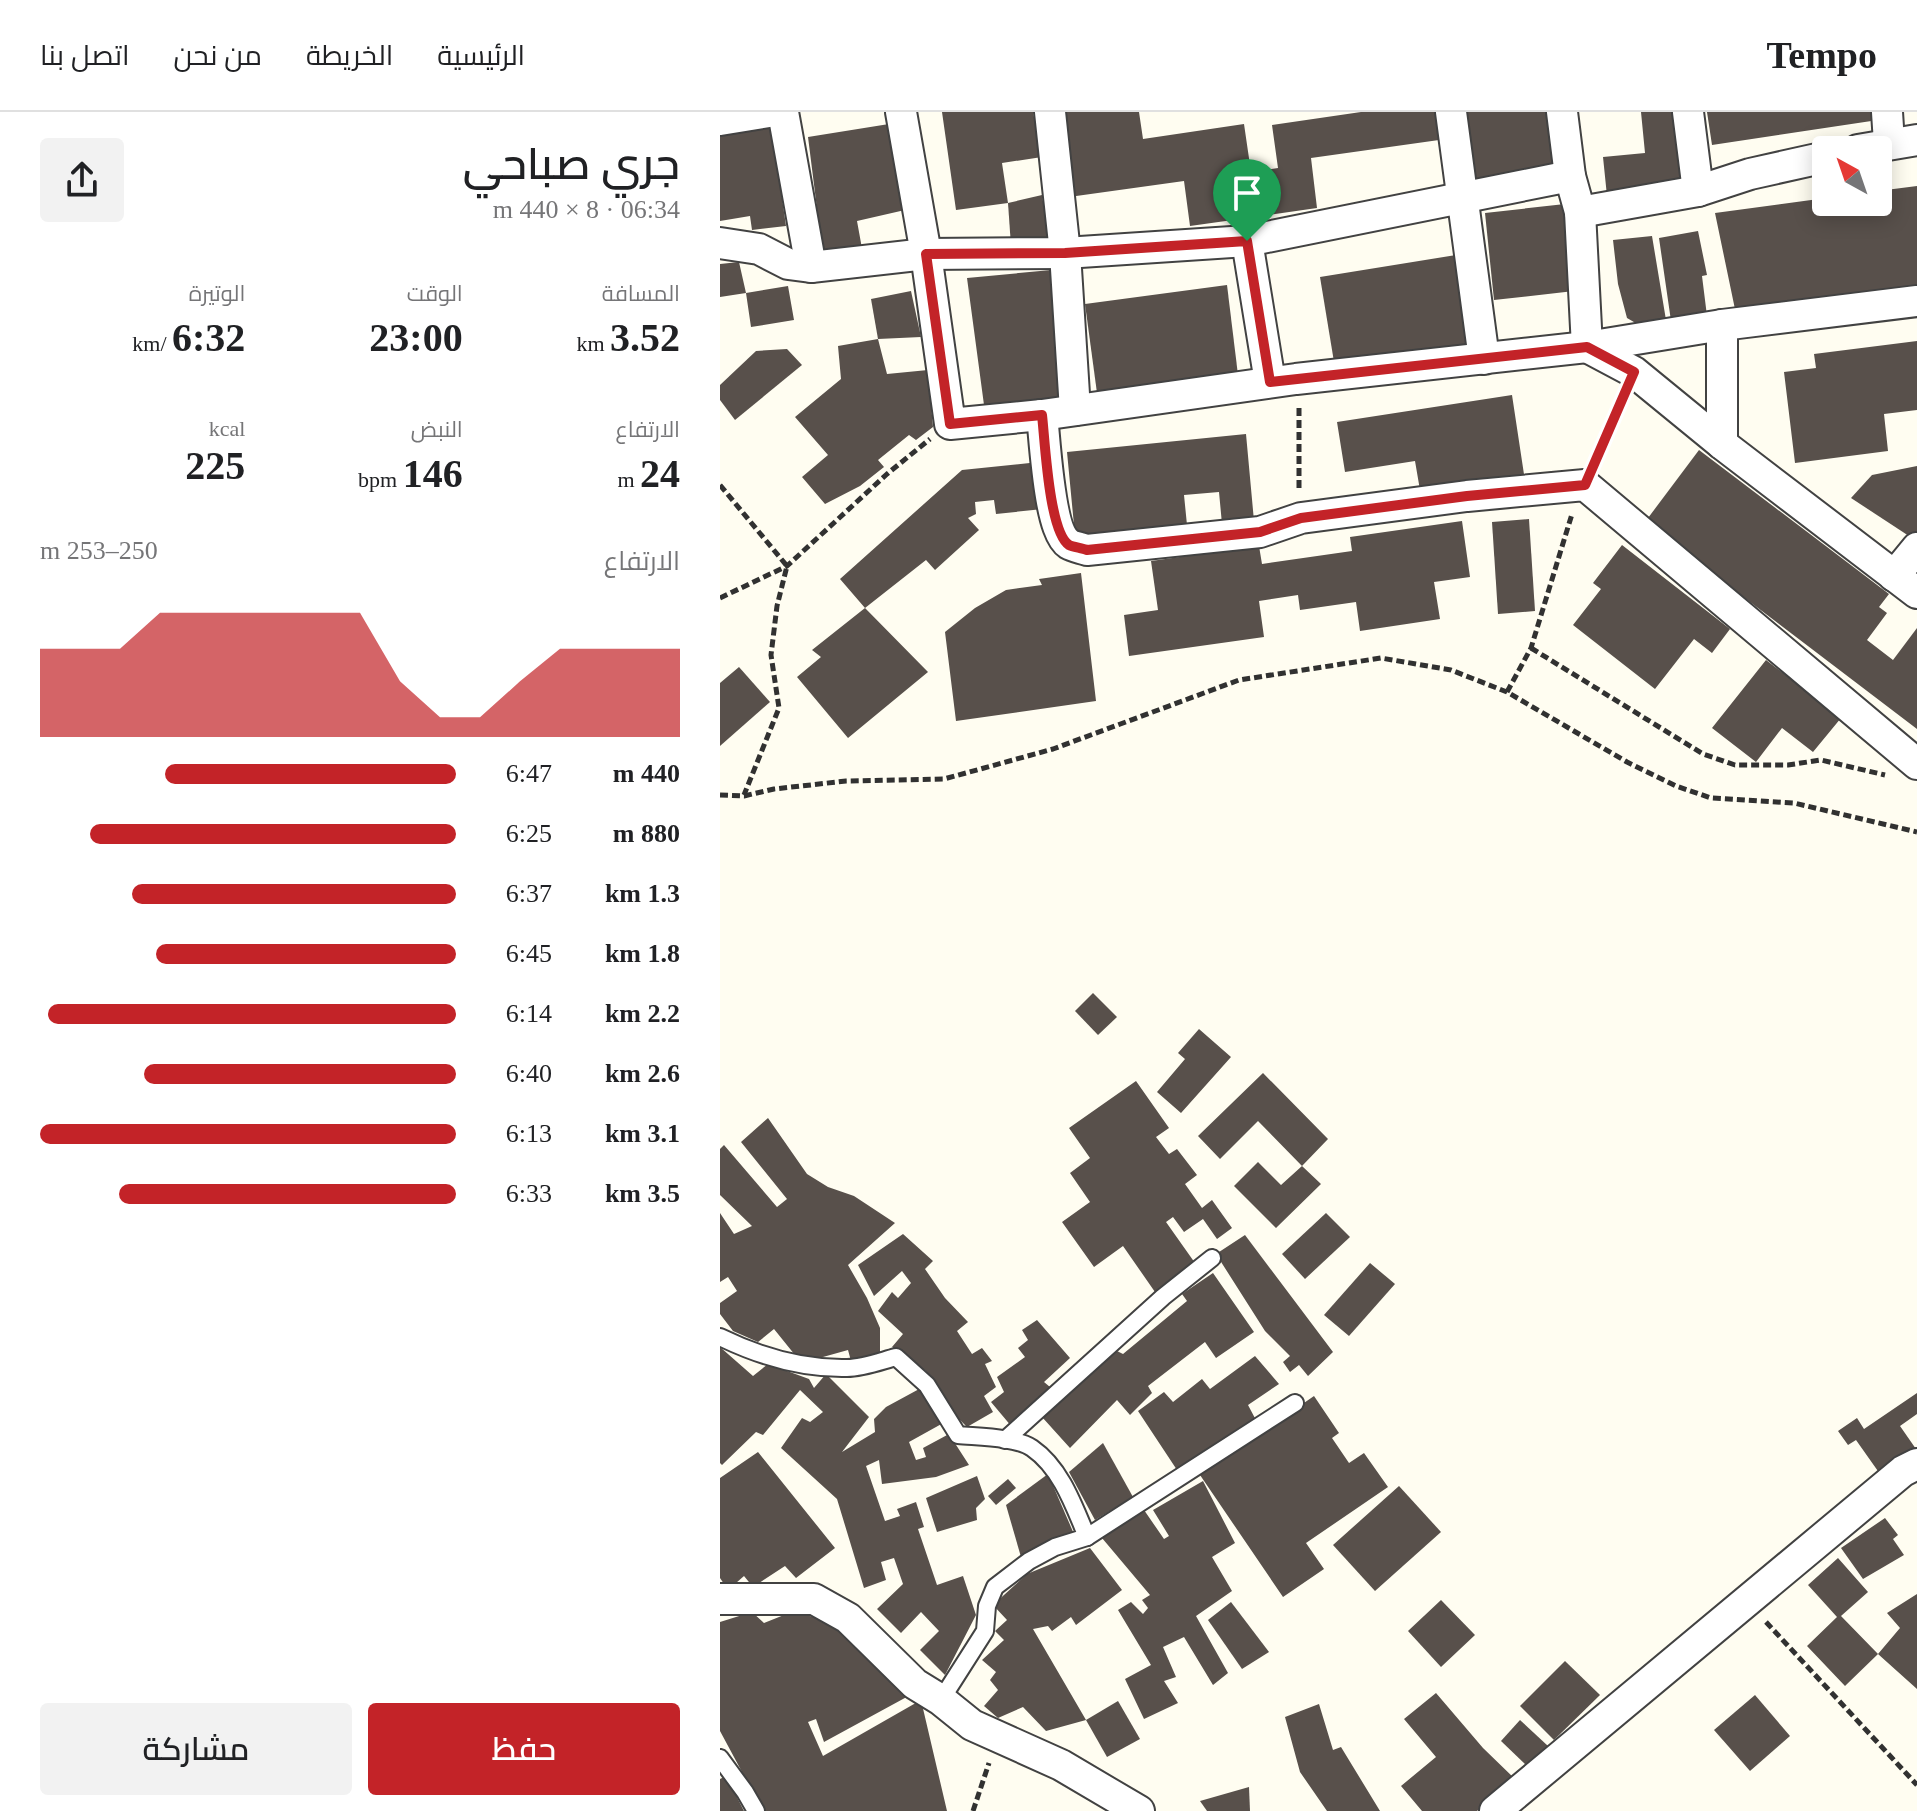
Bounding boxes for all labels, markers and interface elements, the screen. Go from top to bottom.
text: Tempo [1766,34,1877,76]
text: اتصل بنا [40,40,129,71]
text: من نحن [173,40,262,71]
text: الخريطة [306,40,393,71]
text: الرئيسية [437,40,525,71]
north arrow [1812,136,1892,216]
map controls [1812,136,1892,216]
button: share [40,138,124,222]
text: جري صباحي [463,140,680,189]
pin [1213,159,1281,241]
icon: arrive [1225,171,1269,215]
text: 06:34 · 8 × 440 m [493,195,680,224]
text: الوتيرة [189,281,245,306]
text: الوقت [407,281,463,306]
text: المسافة [602,281,680,306]
text: 6:32 [172,315,245,360]
text: 23:00 [369,315,463,360]
text: 3.52 [610,315,680,360]
text: /km [132,331,172,356]
text: km [576,331,610,356]
text: kcal [209,416,245,441]
text: النبض [411,417,463,442]
text: الارتفاع [616,417,680,442]
text: 225 [185,443,245,488]
text: 146 [403,451,463,496]
text: 24 [640,451,680,496]
text: bpm [358,467,403,492]
text: m [617,467,640,492]
text: 250–253 m [40,536,158,565]
text: الارتفاع [604,547,680,576]
text: 6:47 [506,759,552,788]
text: 440 m [613,759,680,788]
text: 6:25 [506,819,552,848]
text: 880 m [613,819,680,848]
text: 6:37 [506,879,552,908]
text: 1.3 km [605,879,680,908]
text: 6:45 [506,939,552,968]
text: 1.8 km [605,939,680,968]
text: 6:14 [506,999,552,1028]
text: 2.2 km [605,999,680,1028]
text: 6:40 [506,1059,552,1088]
text: 2.6 km [605,1059,680,1088]
text: 6:13 [506,1119,552,1148]
text: 3.1 km [605,1119,680,1148]
text: 6:33 [506,1179,552,1208]
text: 3.5 km [605,1179,680,1208]
button: مشاركة [40,1703,352,1795]
button: حفظ [368,1703,680,1795]

